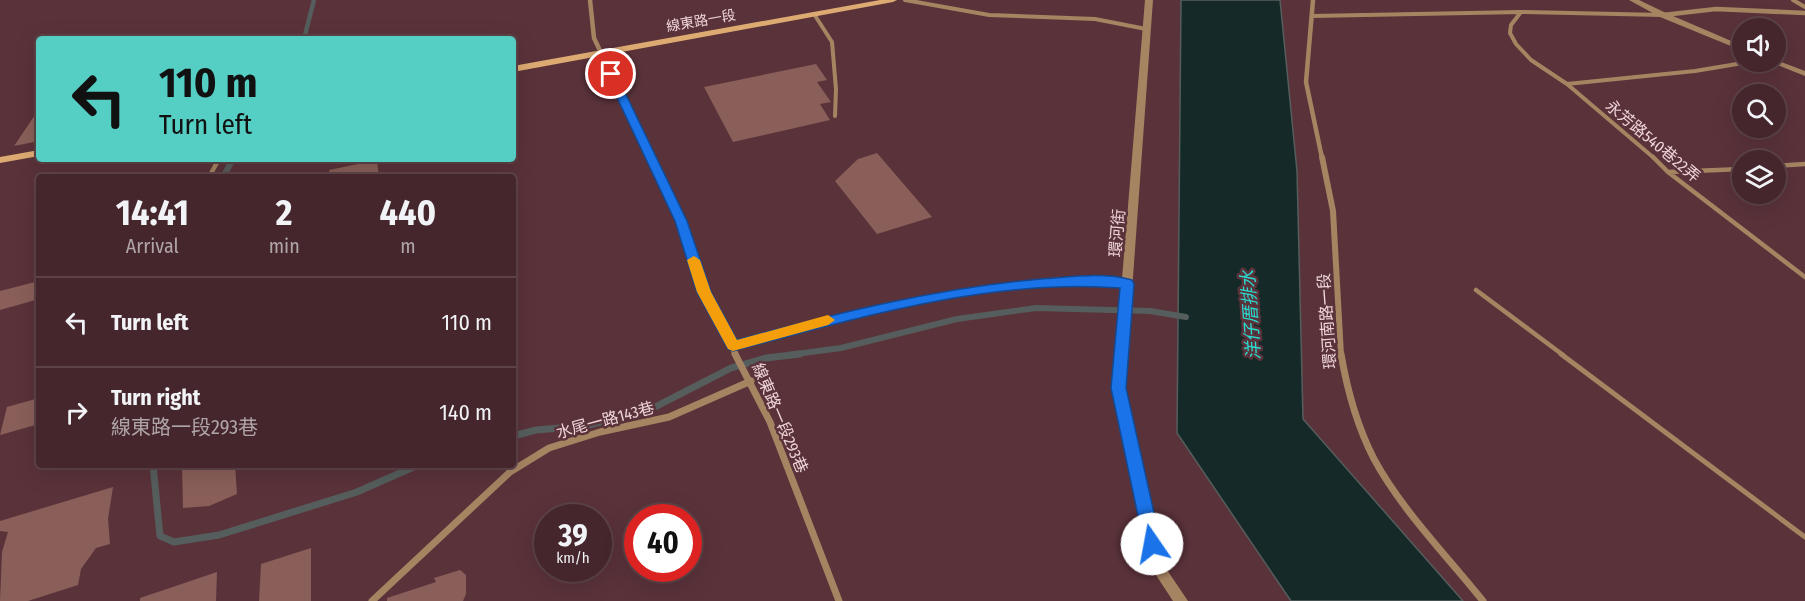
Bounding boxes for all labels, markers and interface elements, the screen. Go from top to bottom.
street label: 線東路一段 [665,7,737,35]
map controls [1732,18,1786,204]
button: sound [1732,18,1786,72]
pin [585,48,636,99]
icon: arrive [594,57,627,90]
text: 110 m [159,58,258,108]
icon: left [60,60,138,138]
button: search [1732,84,1786,138]
street label: 永芳路540巷22弄 [1602,96,1704,186]
text: Turn left [159,109,252,141]
button: layers [1732,150,1786,204]
text: 14:41 [116,191,189,235]
text: 2 [276,191,293,235]
text: 440 [379,191,436,235]
street label: 環河街 [1105,208,1129,258]
text: Arrival [126,234,179,258]
text: min [269,234,300,258]
text: m [400,234,416,258]
water label: 洋仔厝排水 [1237,268,1265,361]
street label: 環河南路一段 [1314,272,1340,370]
icon: left [60,306,93,339]
text: Turn left [111,309,189,336]
text: 110 m [442,309,492,336]
street label: 線東路一段293巷 [748,360,812,476]
text: Turn right [111,384,200,411]
icon: right [60,396,93,429]
street label: 水尾一路143巷 [554,398,656,442]
text: 140 m [439,399,492,426]
text: 線東路一段293巷 [111,415,258,439]
speed limit sign: 40 [624,504,702,582]
position arrow [1120,512,1184,576]
text: 39 [558,518,588,554]
text: km/h [556,549,590,567]

